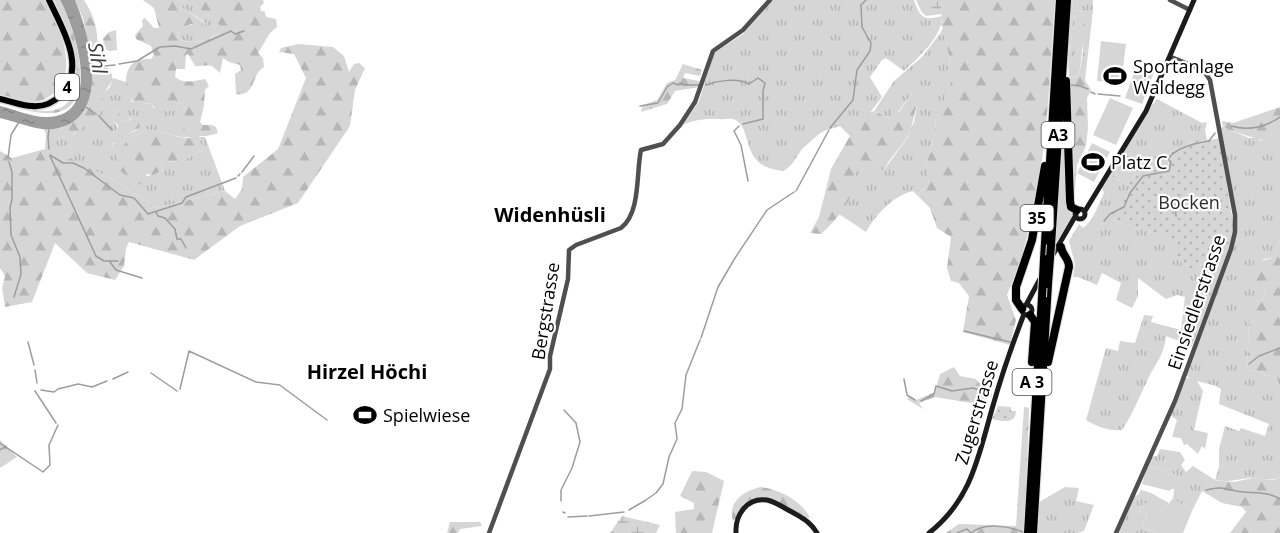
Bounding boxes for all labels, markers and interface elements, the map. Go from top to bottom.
water label: Sihl [82,40,114,77]
place label: Sportanlage Waldegg [1133,54,1234,99]
sports icon: Sportanlage Waldegg [1102,63,1128,89]
road number: 4 [55,74,79,100]
road number: A3 [1042,122,1074,148]
sports icon: Platz C [1080,149,1106,175]
place label: Platz C [1111,150,1167,174]
park label: Bocken [1158,190,1220,214]
district label: Widenhüsli [494,201,606,228]
road number: 35 [1020,205,1054,231]
street label: Einsiedlerstrasse [1162,231,1230,373]
street label: Bergstrasse [525,260,565,362]
street label: Zugerstrasse [949,357,1003,467]
district label: Hirzel Höchi [307,358,427,385]
road number: A 3 [1012,369,1052,395]
sports icon: Spielwiese [352,402,378,428]
place label: Spielwiese [383,403,470,427]

